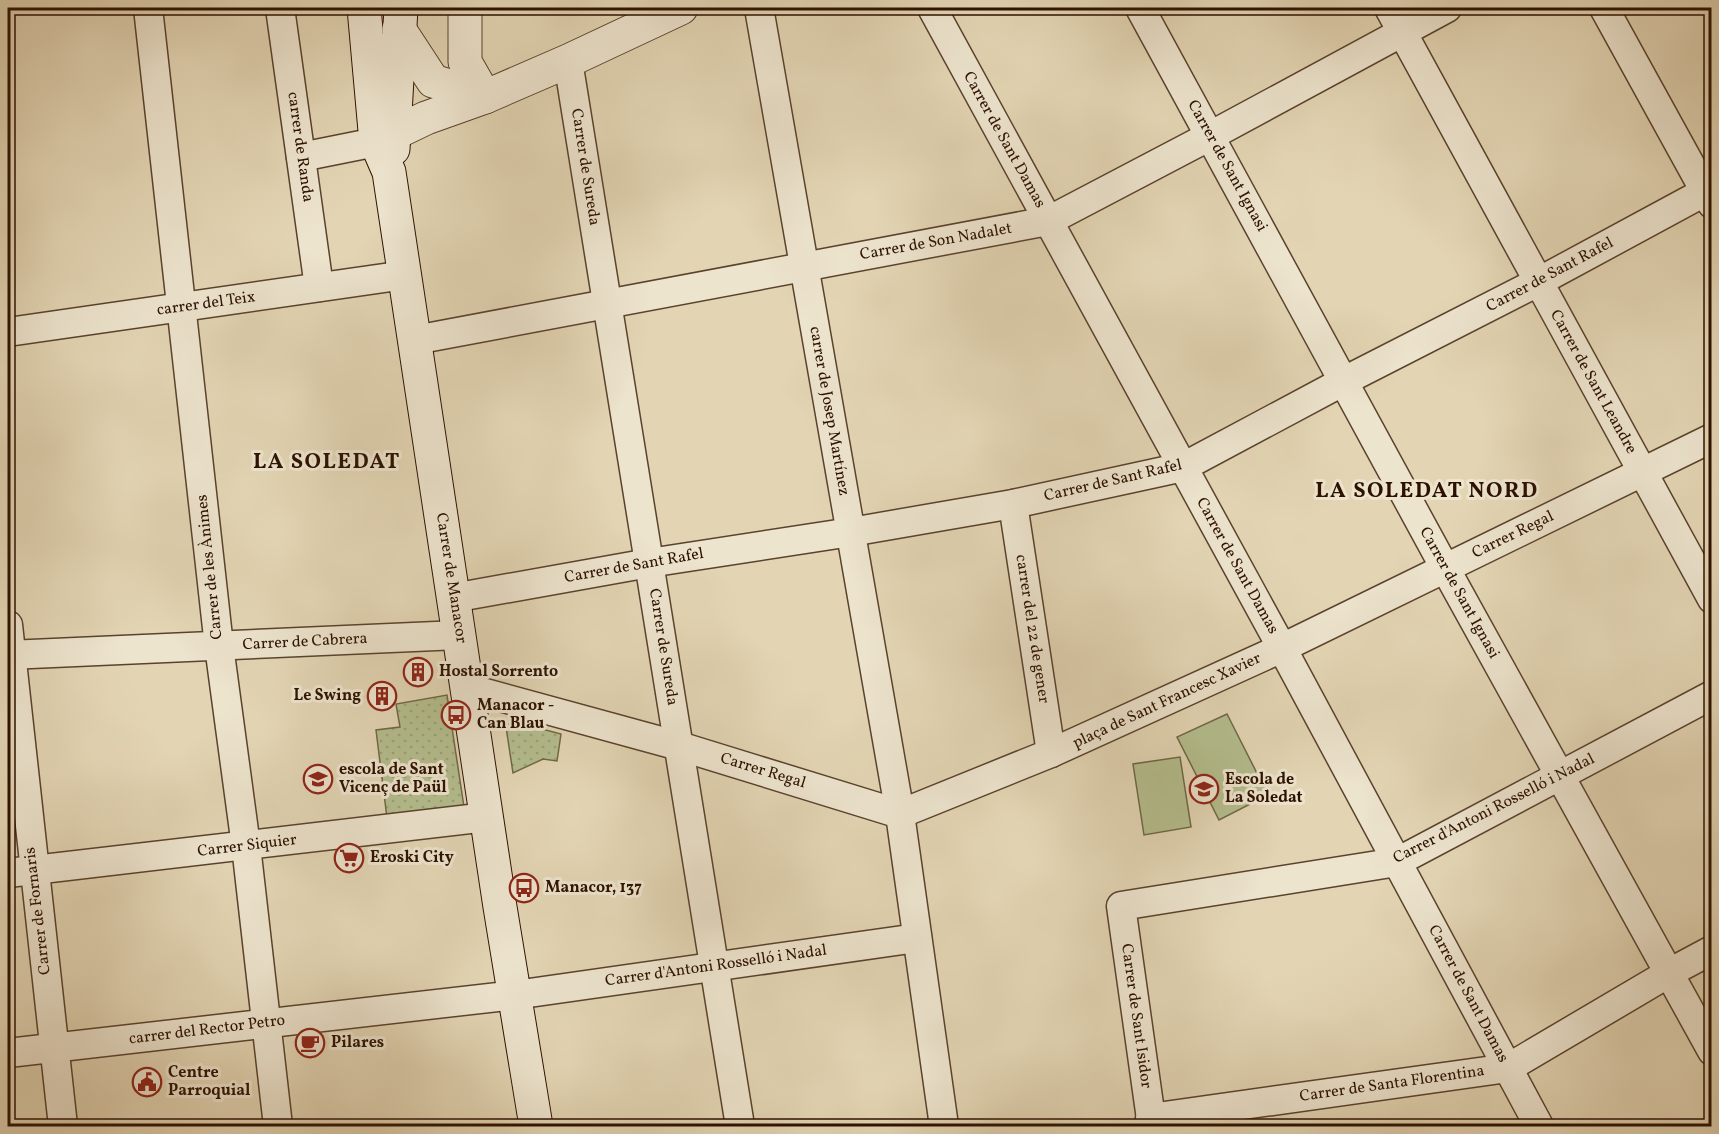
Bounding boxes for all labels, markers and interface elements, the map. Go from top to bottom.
street label: Carrer de Sant Damas [957,68,1051,212]
street label: carrer de Randa [281,90,319,204]
street label: Carrer de Sant Ignasi [1182,96,1272,236]
street label: Carrer de Sureda [565,107,605,227]
street label: Carrer de Son Nadalet [858,218,1014,266]
street label: Carrer de Sant Rafel [1483,232,1618,318]
street label: carrer del Teix [155,286,257,322]
street label: Carrer de Sant Leandre [1544,306,1642,458]
street label: carrer de Josep Martínez [803,325,855,497]
district label: LA SOLEDAT [253,447,401,478]
street label: Carrer de Sant Rafel [1042,454,1184,508]
district label: LA SOLEDAT NORD [1315,476,1539,507]
street label: Carrer de les Ànimes [191,493,229,641]
street label: Carrer de Sant Damas [1190,494,1284,638]
street label: Carrer Regal [1468,506,1558,564]
street label: Carrer de Manacor [430,511,472,645]
street label: Carrer de Sant Ignasi [1414,523,1504,663]
street label: Carrer de Sant Rafel [563,543,706,589]
street label: carrer del 22 de gener [1009,553,1055,705]
street label: Carrer de Sureda [643,587,683,707]
street label: Carrer de Cabrera [242,628,368,656]
street label: plaça de Sant Francesc Xavier [1069,648,1265,754]
building icon: Hostal Sorrento [402,656,434,688]
place label: Hostal Sorrento [439,661,558,683]
building icon: Le Swing [366,680,398,712]
place label: Le Swing [294,685,361,707]
place label: Manacor - Can Blau [477,695,554,735]
bus stop icon: Manacor - Can Blau [440,699,472,731]
street label: Carrer Regal [717,748,809,795]
street label: Carrer d'Antoni Rosselló i Nadal [1389,748,1599,870]
place label: escola de Sant Vicenç de Paül [339,759,447,799]
school or university icon: escola de Sant Vicenç de Paül [302,763,334,795]
place label: Escola de La Soledat [1225,769,1303,809]
school or university icon: Escola de La Soledat [1188,773,1220,805]
street label: Carrer Siquier [196,829,298,863]
supermarket icon: Eroski City [333,842,365,874]
street label: Carrer de Fornaris [19,846,57,976]
place label: Eroski City [370,847,454,869]
bus stop icon: Manacor, 137 [508,872,540,904]
place label: Manacor, 137 [545,877,642,899]
street label: Carrer de Sant Damas [1422,921,1514,1067]
street label: Carrer d'Antoni Rosselló i Nadal [604,940,828,992]
street label: Carrer de Sant Isidor [1115,942,1157,1090]
street label: carrer del Rector Petro [128,1010,286,1050]
cafe icon: Pilares [294,1027,326,1059]
place label: Pilares [331,1032,384,1054]
street label: Carrer de Santa Florentina [1298,1060,1486,1108]
place label: Centre Parroquial [168,1062,251,1102]
public building icon: Centre Parroquial [131,1066,163,1098]

